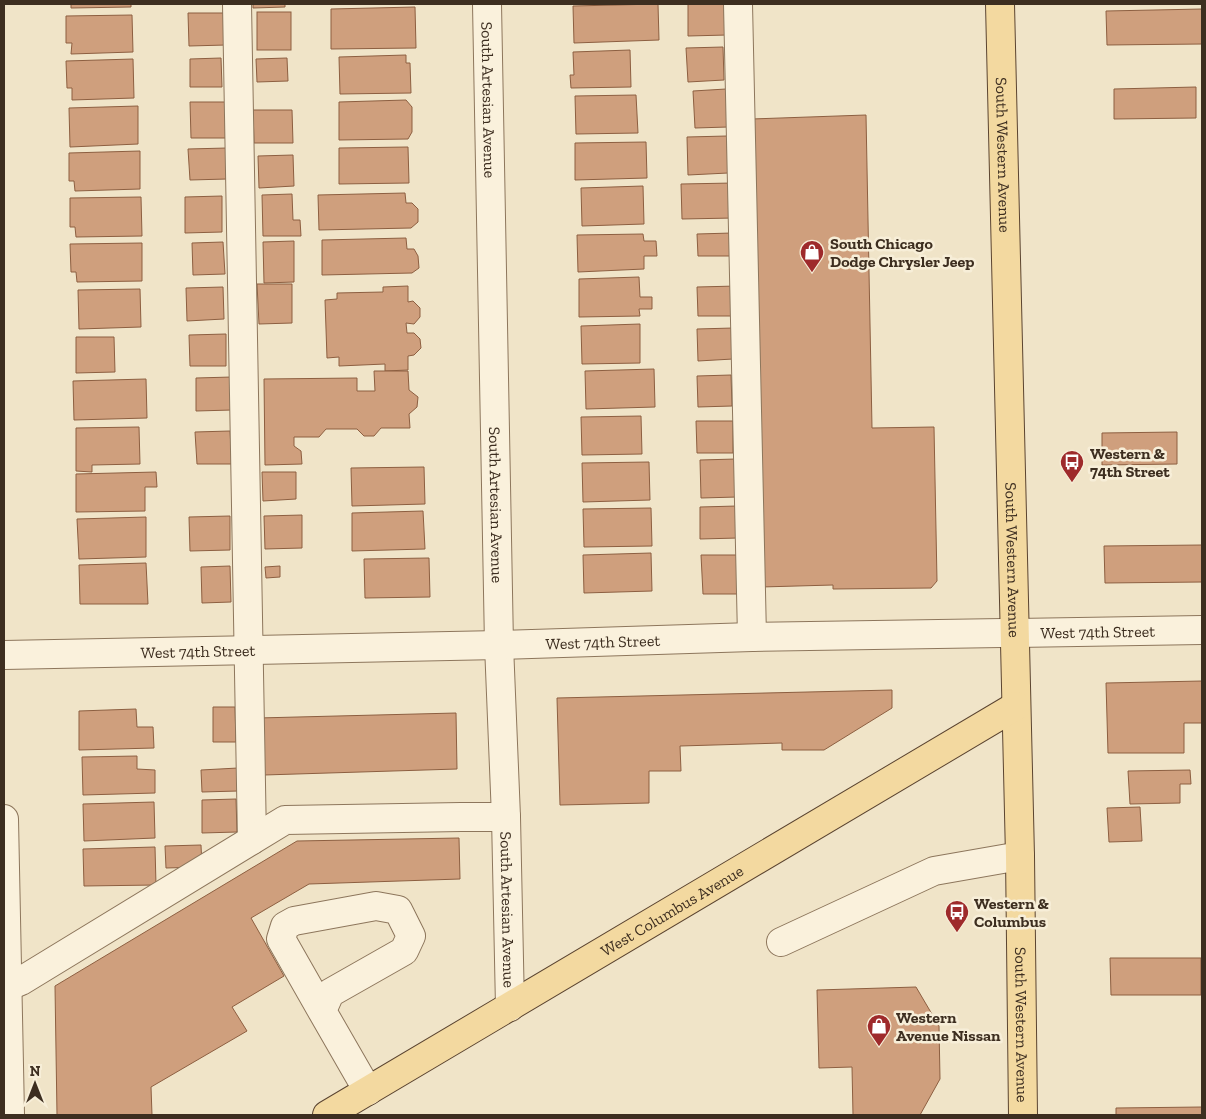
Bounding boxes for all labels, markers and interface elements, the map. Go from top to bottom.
street label: South Artesian Avenue [478,22,500,178]
street label: South Western Avenue [992,77,1015,233]
place label: South Chicago Dodge Chrysler Jeep [830,234,974,271]
shop icon: South Chicago Dodge Chrysler Jeep [799,239,825,273]
street label: South Artesian Avenue [485,426,507,583]
place label: Western & 74th Street [1090,444,1170,481]
bus stop icon: Western & 74th Street [1059,449,1085,483]
street label: South Western Avenue [1002,482,1024,638]
street label: West 74th Street [1040,621,1155,642]
street label: West 74th Street [545,630,661,653]
street label: West 74th Street [140,640,256,662]
street label: South Artesian Avenue [497,831,519,988]
street label: West Columbus Avenue [597,861,746,960]
place label: Western & Columbus [974,894,1049,931]
bus stop icon: Western & Columbus [944,899,970,933]
street label: South Western Avenue [1012,947,1032,1103]
place label: Western Avenue Nissan [896,1008,1001,1045]
shop icon: Western Avenue Nissan [866,1013,892,1047]
north arrow [10,1059,60,1109]
text: N [30,1063,41,1080]

